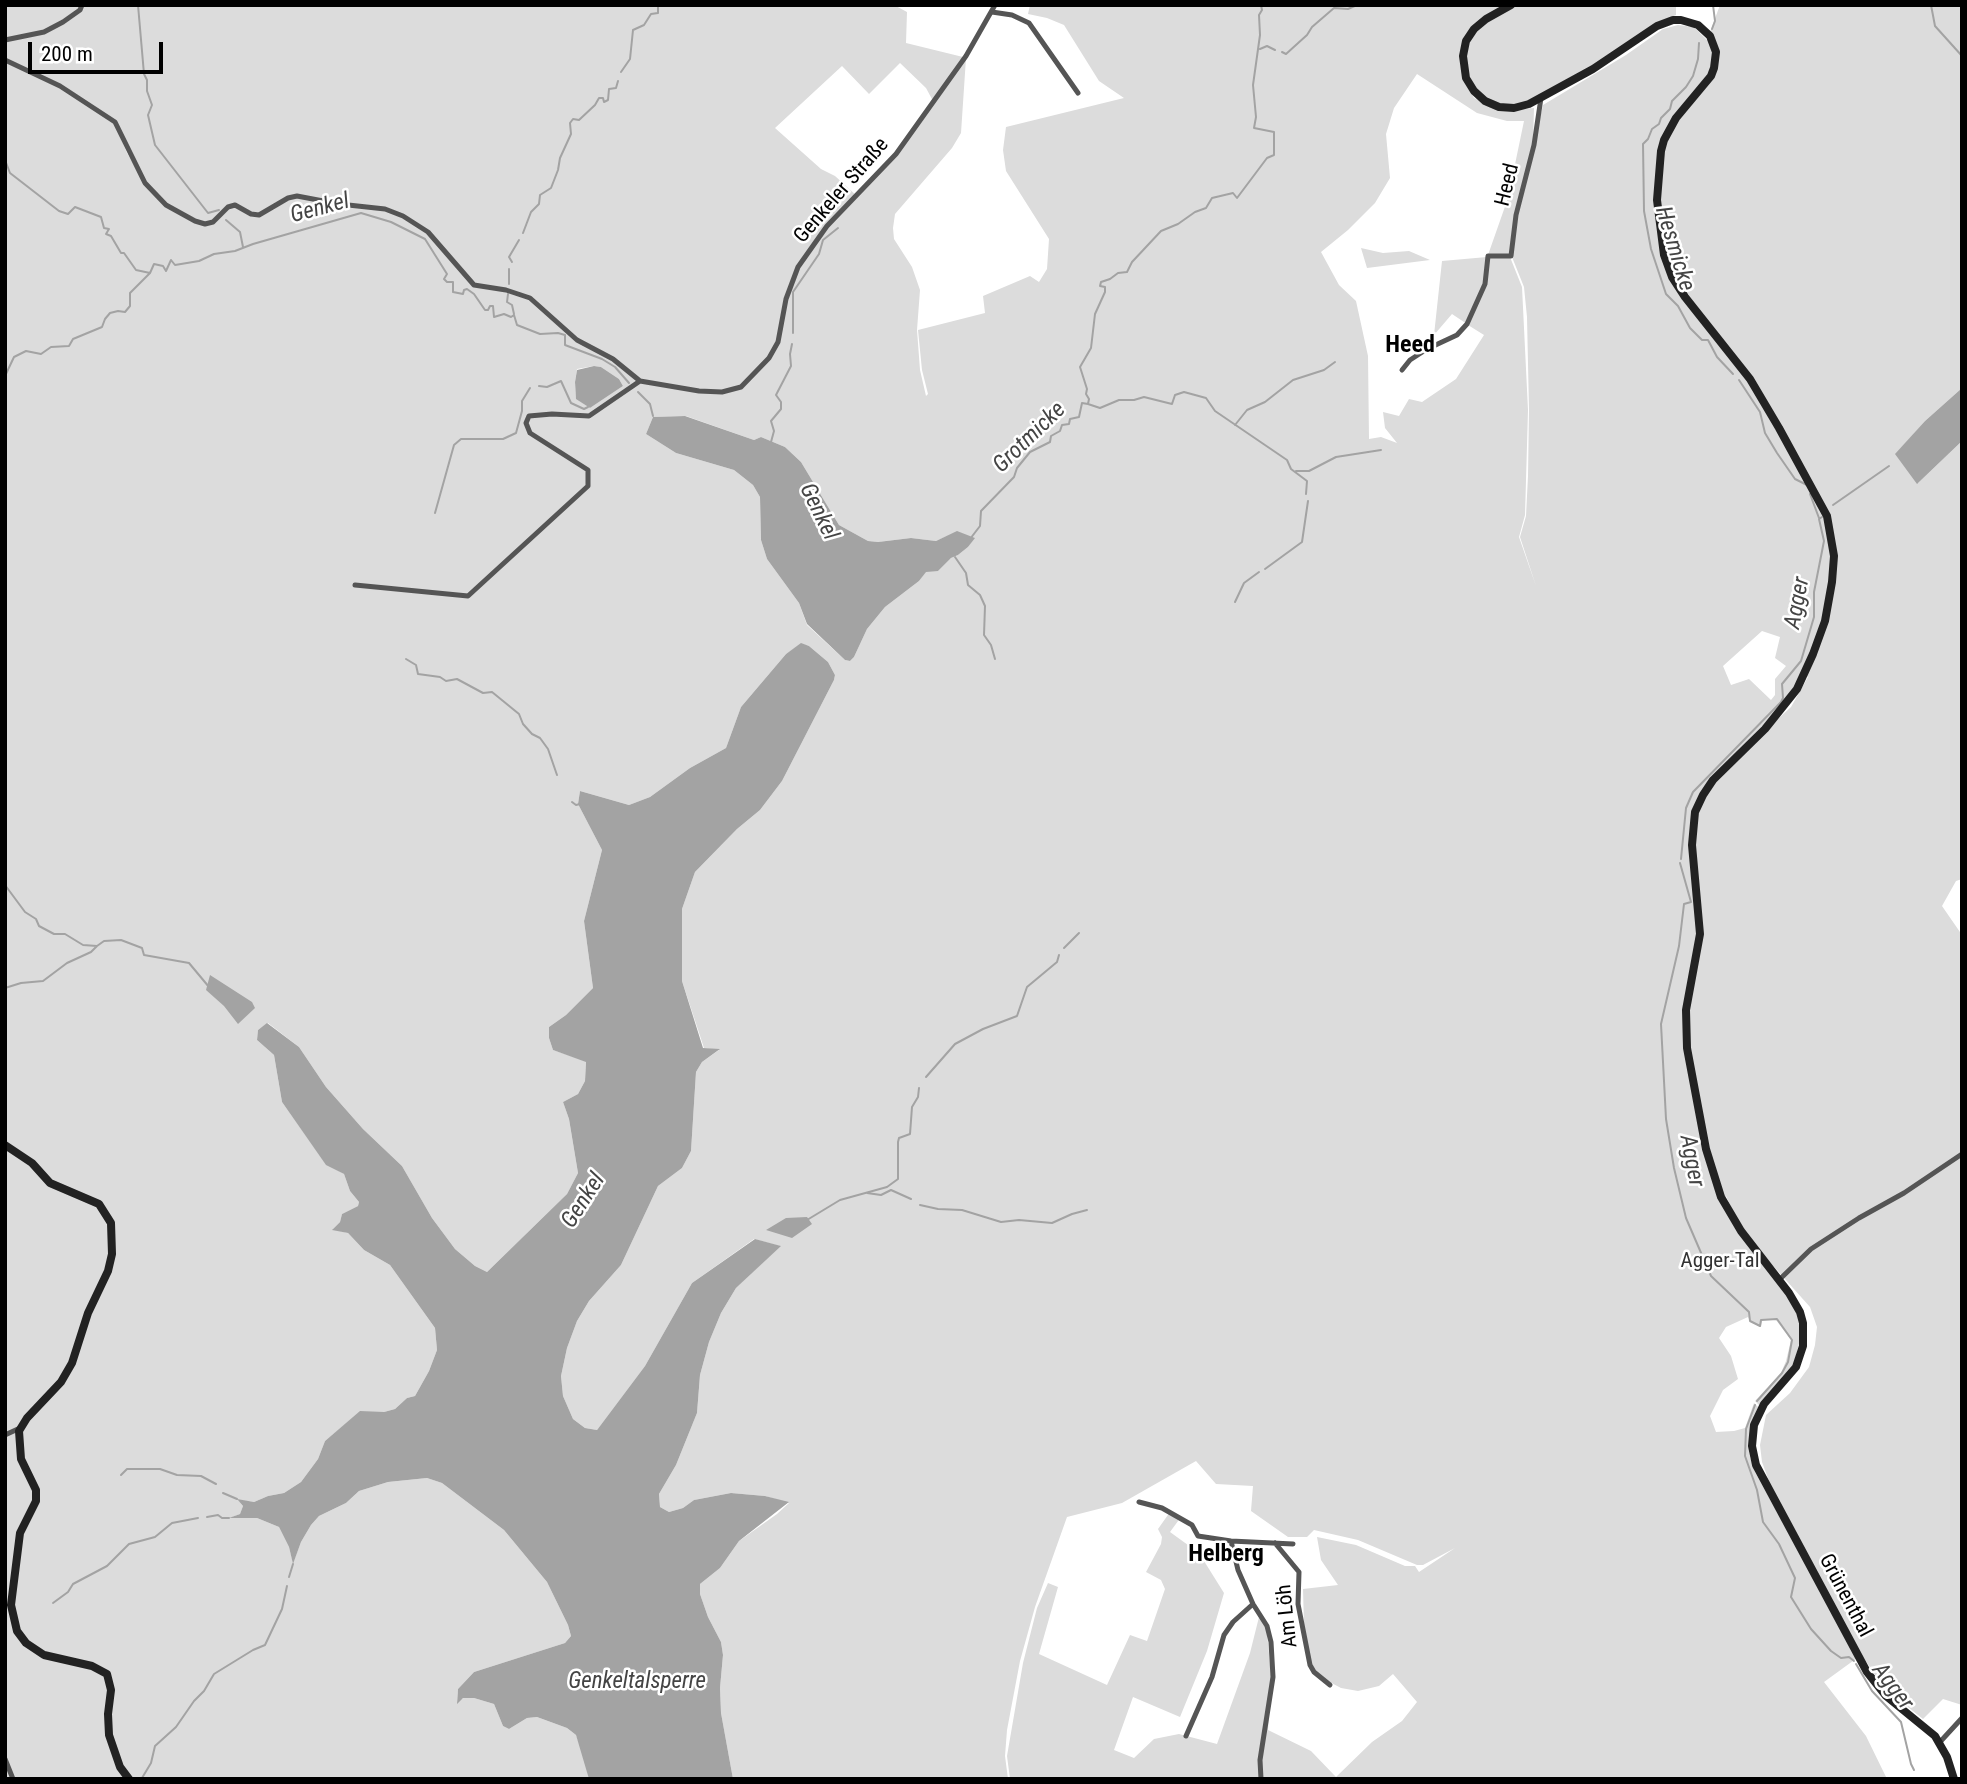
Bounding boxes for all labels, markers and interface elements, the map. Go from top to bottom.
scale bar [32,28,166,72]
text: 200 m [41,42,93,66]
street label: Genkeler Straße [789,133,895,249]
street label: Heed [1491,161,1525,209]
water label: Genkel [288,188,352,230]
water label: Hesmicke [1648,203,1700,295]
district label: Heed [1385,332,1435,360]
water label: Grotmicke [988,397,1072,479]
water label: Genkel [792,479,844,545]
water label: Agger [1779,575,1817,631]
water label: Agger [1672,1133,1710,1189]
water label: Genkel [556,1168,612,1234]
park label: Agger-Tal [1681,1249,1759,1275]
district label: Helberg [1188,1541,1264,1569]
street label: Grünenthal [1813,1550,1877,1642]
street label: Am Löh [1272,1583,1304,1649]
water label: Agger [1865,1658,1919,1716]
water label: Genkeltalsperre [568,1668,706,1696]

